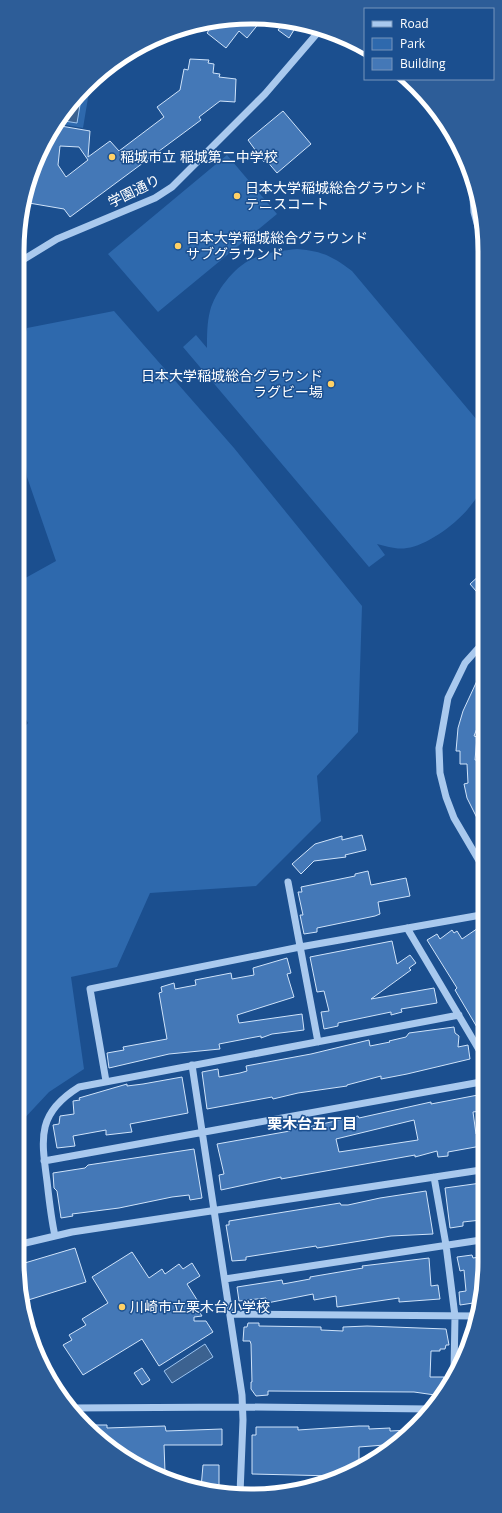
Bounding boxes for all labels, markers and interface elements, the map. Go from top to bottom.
legend [364,8,494,80]
text: Road [400,15,429,32]
text: Park [400,35,426,52]
text: Building [400,55,446,72]
place label: 稲城市立 稲城第二中学校 [120,147,278,166]
marker: 稲城市立 稲城第二中学校 [107,152,117,162]
street label: 学園通り [104,170,163,211]
place label: 日本大学稲城総合グラウンド テニスコート [245,178,427,213]
marker: 日本大学稲城総合グラウンド テニスコート [232,191,242,201]
place label: 日本大学稲城総合グラウンド サブグラウンド [186,228,368,263]
marker: 日本大学稲城総合グラウンド サブグラウンド [173,241,183,251]
place label: 日本大学稲城総合グラウンド ラグビー場 [141,366,323,401]
marker: 日本大学稲城総合グラウンド ラグビー場 [326,379,336,389]
district label: 栗木台五丁目 [267,1113,357,1133]
place label: 川崎市立栗木台小学校 [130,1297,270,1316]
marker: 川崎市立栗木台小学校 [117,1302,127,1312]

